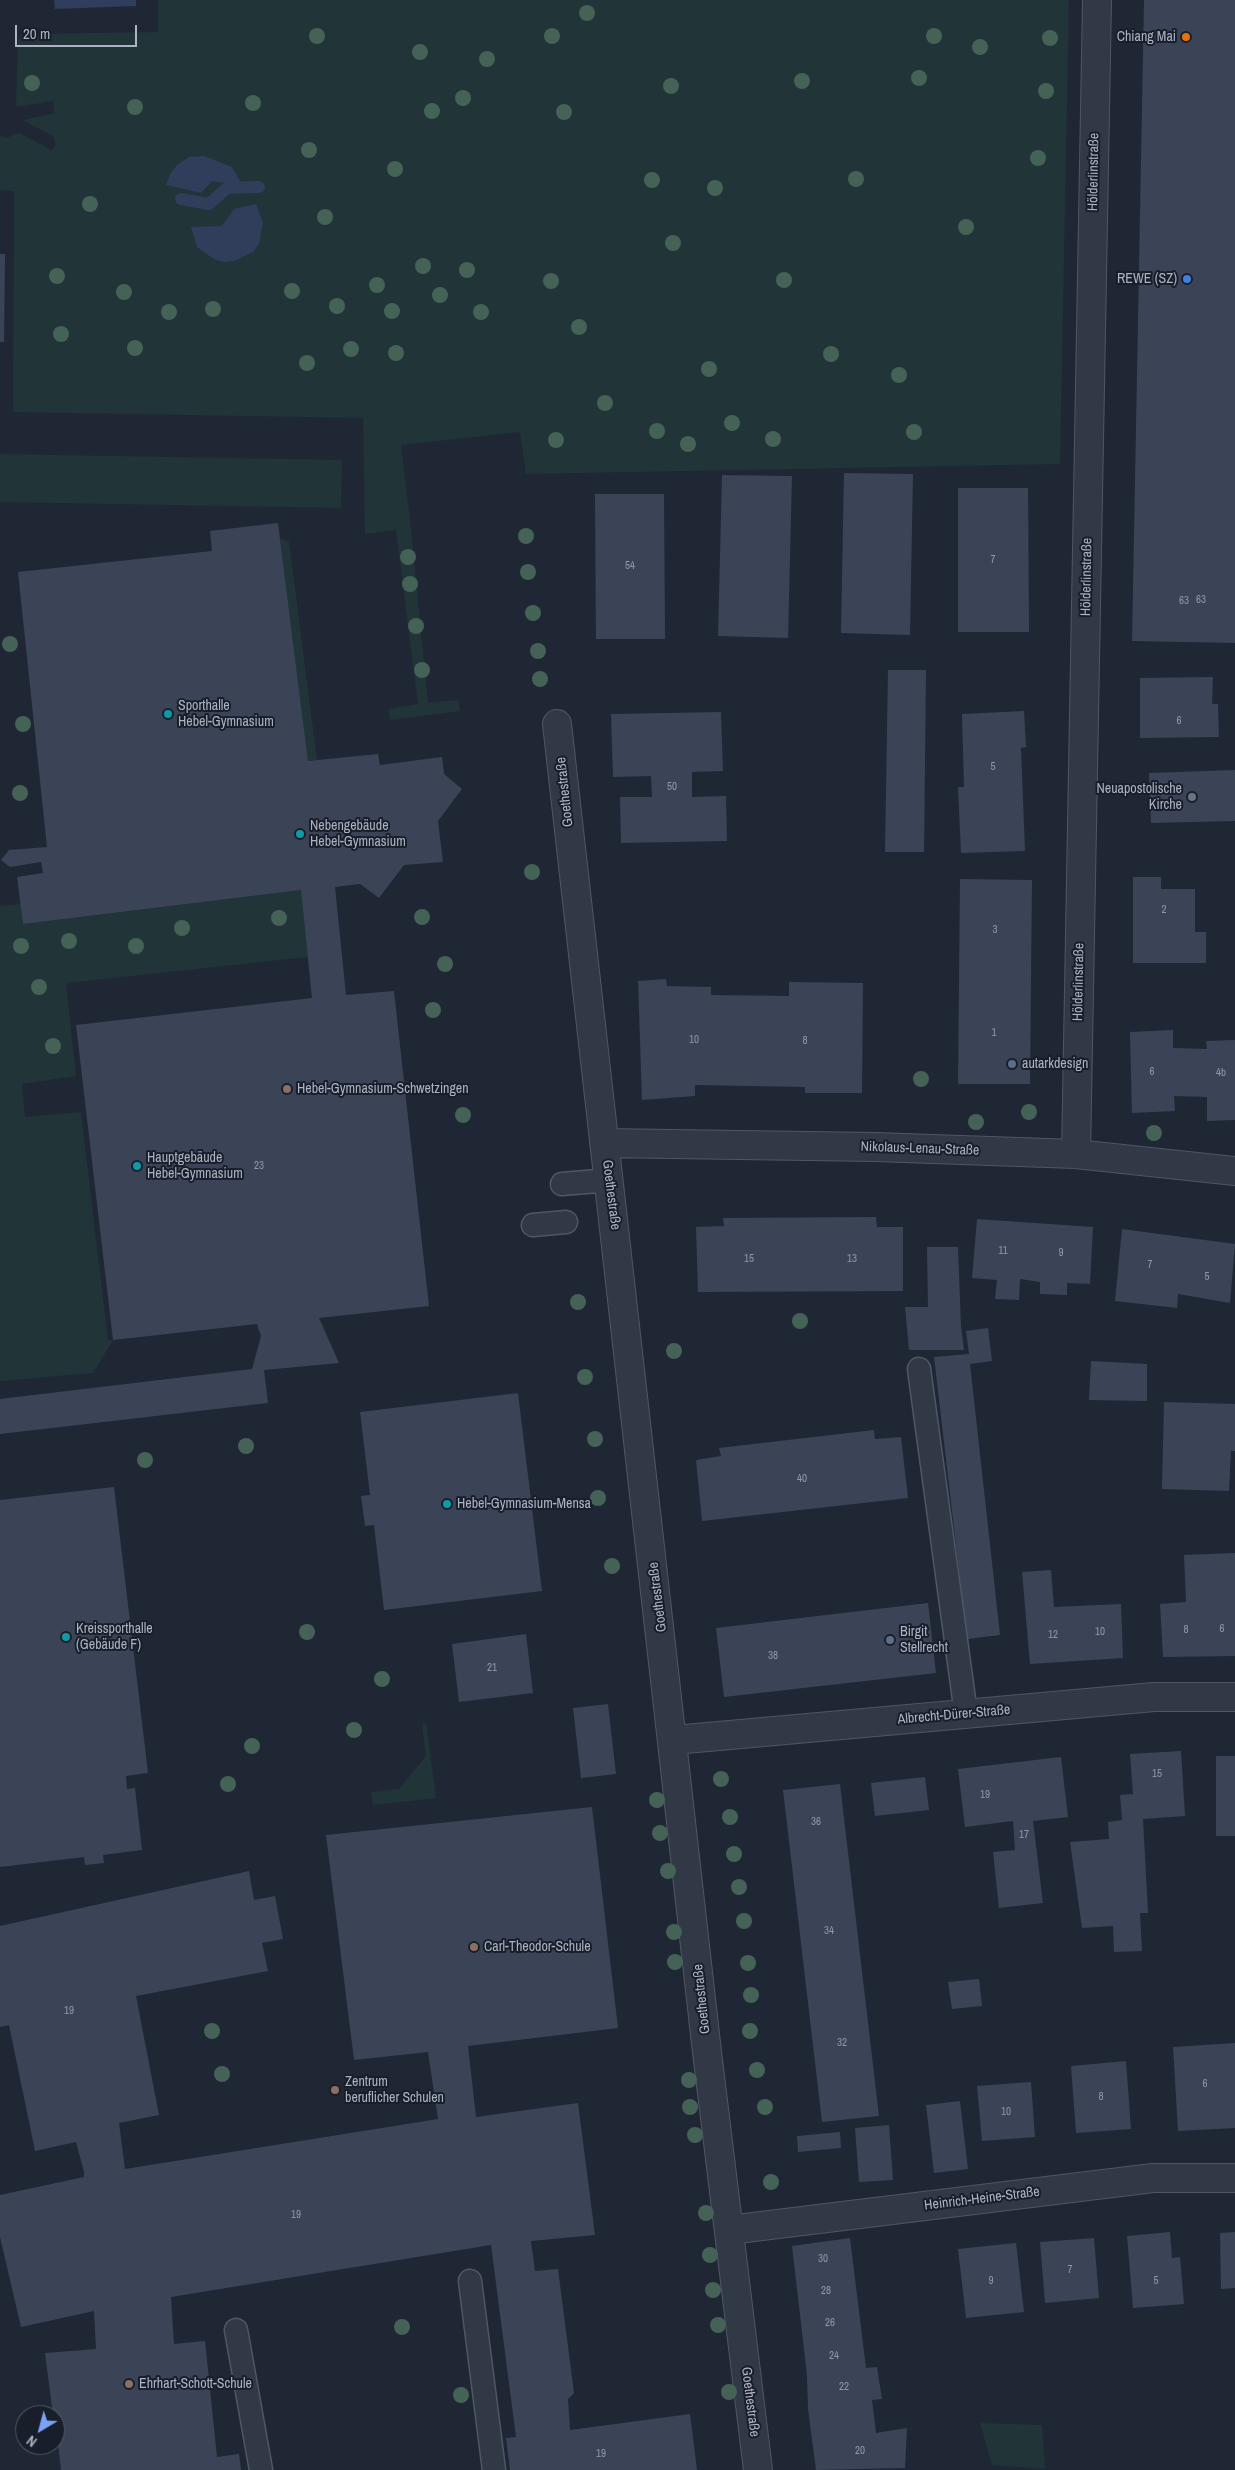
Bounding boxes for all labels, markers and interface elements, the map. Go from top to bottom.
scale bar [18,15,140,47]
text: 20 m [23,23,50,44]
place label: Chiang Mai [1117,29,1176,45]
marker: Chiang Mai [1180,31,1192,43]
street label: Hölderlinstraße [1085,133,1103,211]
place label: REWE (SZ) [1117,271,1177,287]
marker: REWE (SZ) [1181,273,1193,285]
street label: Hölderlinstraße [1078,538,1096,616]
house number: 7 [990,553,996,567]
house number: 54 [625,559,635,573]
house number: 63 [1196,593,1206,607]
house number: 63 [1179,594,1189,608]
place label: Sporthalle Hebel-Gymnasium [178,698,274,730]
marker: Sporthalle Hebel-Gymnasium [162,708,174,720]
house number: 6 [1176,714,1182,728]
street label: Goethestraße [553,756,577,828]
house number: 5 [990,760,996,774]
house number: 50 [667,780,677,794]
place label: Neuapostolische Kirche [1096,781,1182,814]
marker: Neuapostolische Kirche [1186,791,1198,803]
place label: Nebengebäude Hebel-Gymnasium [310,818,406,850]
marker: Nebengebäude Hebel-Gymnasium [294,828,306,840]
house number: 2 [1161,903,1167,917]
house number: 3 [992,923,998,937]
street label: Hölderlinstraße [1070,943,1088,1021]
house number: 1 [991,1026,997,1040]
house number: 10 [689,1033,699,1047]
house number: 8 [802,1034,808,1048]
place label: autarkdesign [1022,1056,1088,1072]
marker: autarkdesign [1006,1058,1018,1070]
house number: 6 [1149,1065,1155,1079]
house number: 4b [1216,1066,1226,1080]
place label: Hebel-Gymnasium-Schwetzingen [297,1081,469,1097]
marker: Hebel-Gymnasium-Schwetzingen [281,1083,293,1095]
street label: Nikolaus-Lenau-Straße [860,1139,980,1159]
place label: Hauptgebäude Hebel-Gymnasium [147,1150,243,1182]
house number: 23 [254,1159,264,1173]
street label: Goethestraße [598,1159,624,1231]
marker: Hauptgebäude Hebel-Gymnasium [131,1160,143,1172]
house number: 11 [998,1244,1008,1258]
house number: 9 [1058,1246,1064,1260]
house number: 15 [744,1252,754,1266]
house number: 13 [847,1252,857,1266]
house number: 7 [1147,1258,1153,1272]
house number: 5 [1204,1270,1210,1284]
house number: 40 [797,1472,807,1486]
place label: Hebel-Gymnasium-Mensa [457,1496,591,1512]
marker: Hebel-Gymnasium-Mensa [441,1498,453,1510]
street label: Goethestraße [645,1561,671,1633]
place label: Kreissporthalle (Gebäude F) [76,1621,153,1654]
house number: 6 [1219,1622,1225,1636]
house number: 8 [1183,1623,1189,1637]
place label: Birgit Stellrecht [900,1624,948,1656]
house number: 10 [1095,1625,1105,1639]
house number: 12 [1048,1628,1058,1642]
marker: Kreissporthalle (Gebäude F) [60,1631,72,1643]
marker: Birgit Stellrecht [884,1634,896,1646]
house number: 38 [768,1649,778,1663]
house number: 21 [487,1661,497,1675]
street label: Albrecht-Dürer-Straße [897,1702,1011,1728]
house number: 15 [1152,1767,1162,1781]
house number: 19 [980,1788,990,1802]
house number: 36 [811,1815,821,1829]
house number: 17 [1019,1828,1029,1842]
house number: 34 [824,1924,834,1938]
place label: Carl-Theodor-Schule [484,1939,591,1955]
marker: Carl-Theodor-Schule [468,1941,480,1953]
street label: Goethestraße [690,1963,714,2035]
house number: 19 [64,2004,74,2018]
house number: 32 [837,2036,847,2050]
place label: Zentrum beruflicher Schulen [345,2074,444,2106]
house number: 6 [1202,2077,1208,2091]
marker: Zentrum beruflicher Schulen [329,2084,341,2096]
house number: 8 [1098,2090,1104,2104]
house number: 10 [1001,2105,1011,2119]
street label: Heinrich-Heine-Straße [923,2184,1041,2214]
house number: 19 [291,2208,301,2222]
house number: 30 [818,2252,828,2266]
house number: 7 [1067,2263,1073,2277]
house number: 9 [988,2274,994,2288]
house number: 5 [1153,2274,1159,2288]
house number: 28 [821,2284,831,2298]
house number: 26 [825,2316,835,2330]
house number: 24 [829,2349,839,2363]
street label: Goethestraße [737,2366,763,2438]
place label: Ehrhart-Schott-Schule [139,2376,252,2392]
marker: Ehrhart-Schott-Schule [123,2378,135,2390]
house number: 22 [839,2380,849,2394]
north arrow [15,2405,65,2455]
text: N [23,2432,40,2451]
house number: 20 [855,2444,865,2458]
house number: 19 [596,2447,606,2461]

